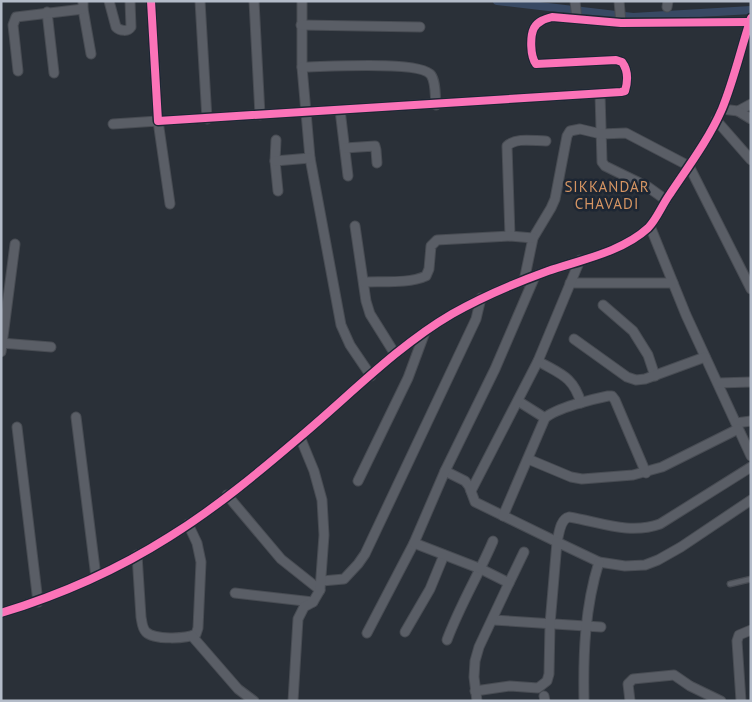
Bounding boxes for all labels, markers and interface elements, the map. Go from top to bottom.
district label: SIKKANDAR CHAVADI [564,177,650,213]

